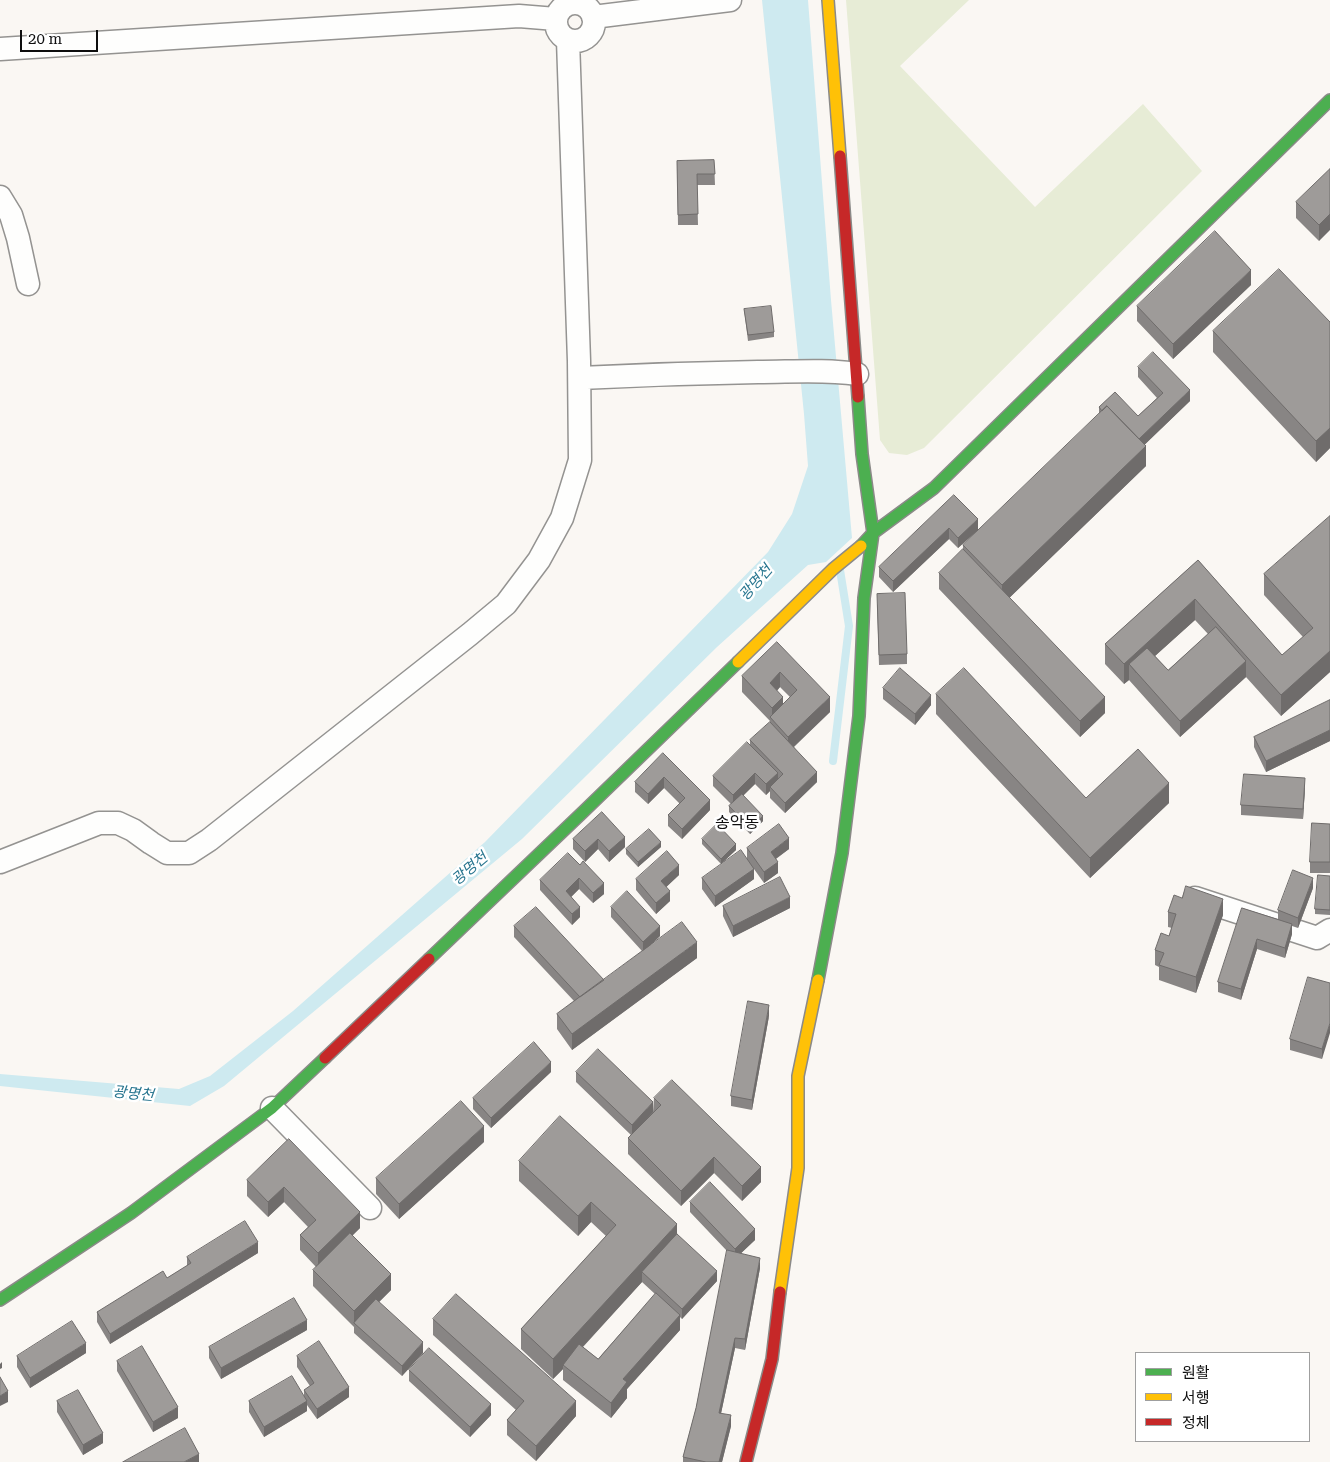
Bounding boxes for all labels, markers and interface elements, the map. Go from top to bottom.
scale bar [22,20,100,52]
text: 20 m [28,30,62,48]
water label: 광명천 [736,561,776,605]
district label: 송악동 [715,813,759,833]
water label: 광명천 [448,849,492,889]
water label: 광명천 [111,1083,155,1105]
legend [1135,1352,1310,1442]
text: 원활 [1182,1364,1210,1382]
text: 서행 [1182,1389,1210,1407]
text: 정체 [1182,1414,1210,1432]

